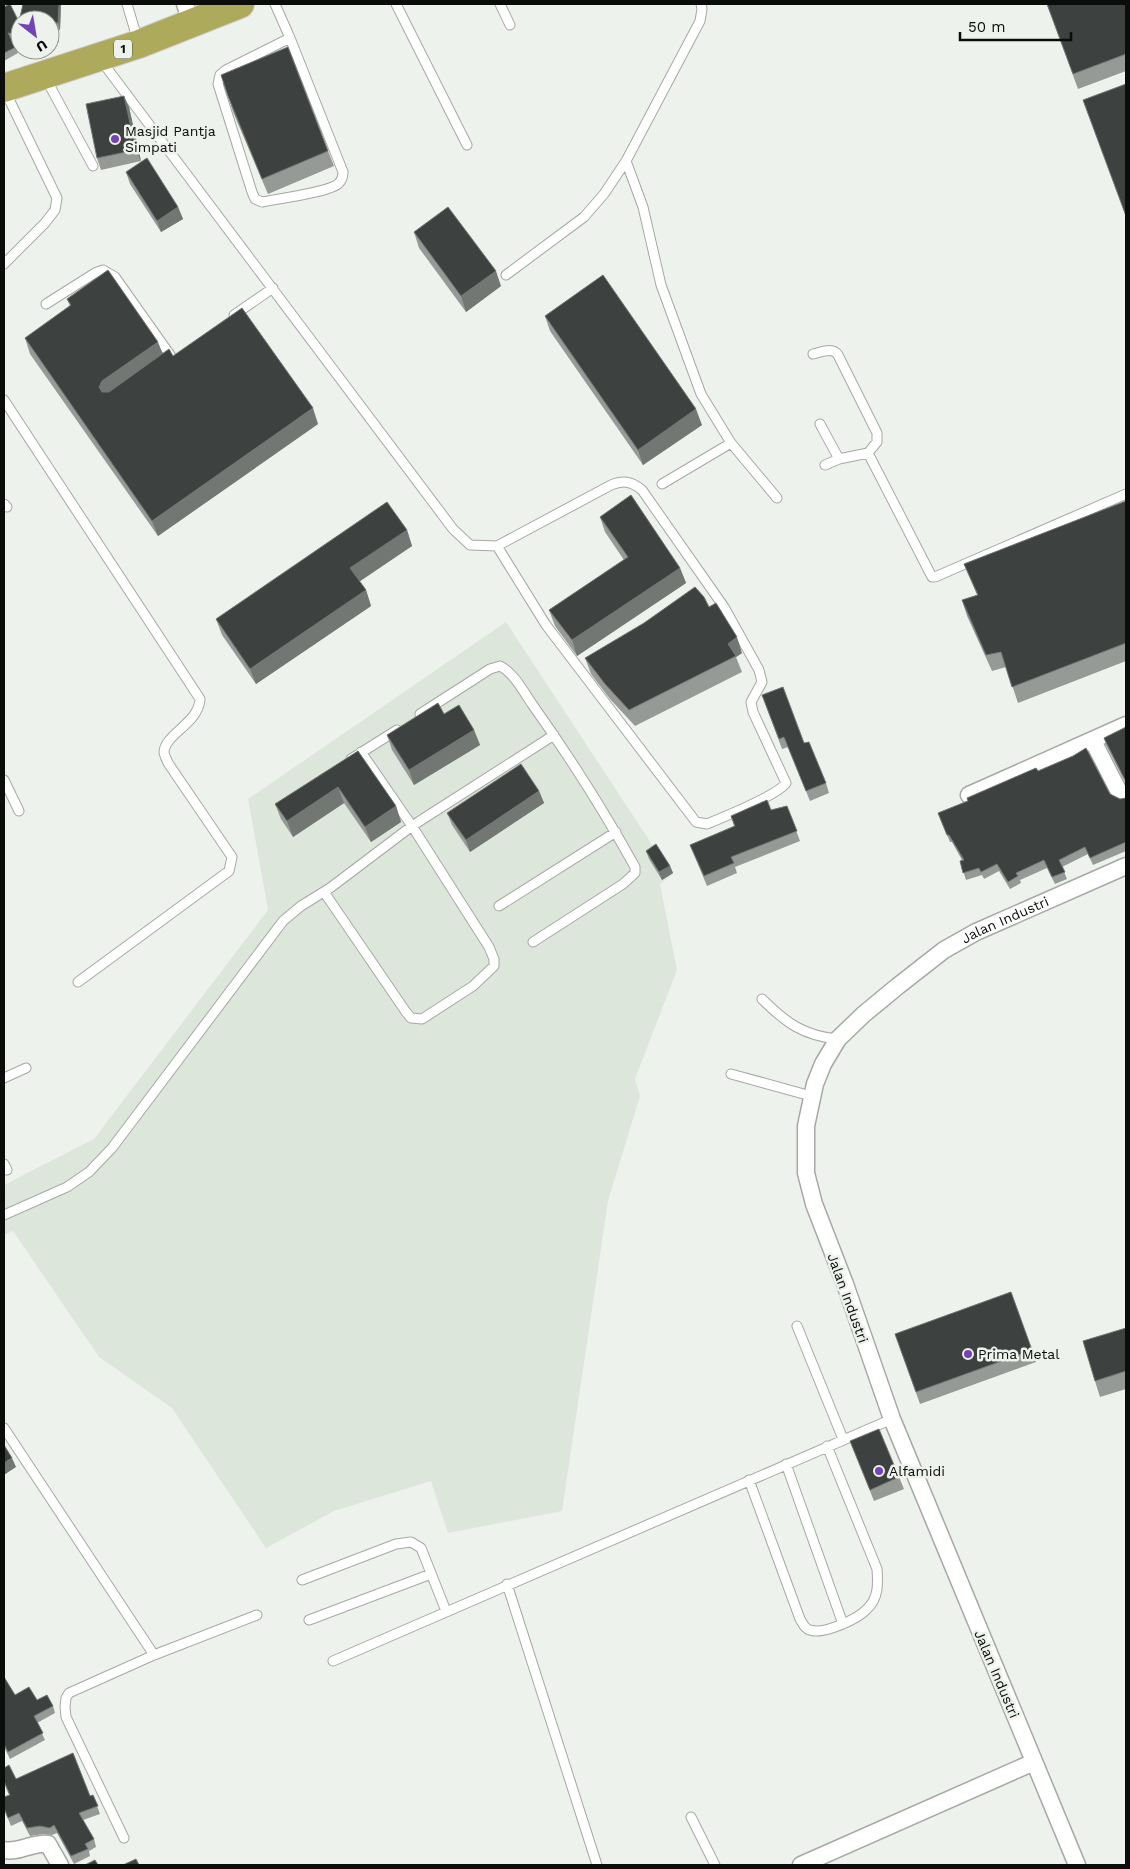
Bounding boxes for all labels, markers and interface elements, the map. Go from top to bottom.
north arrow [10,10,60,60]
scale bar [960,10,1071,42]
text: 50 m [968,18,1005,36]
text: U [33,37,50,56]
road number: 1 [114,40,132,59]
place label: Masjid Pantja Simpati [125,123,216,155]
marker: Masjid Pantja Simpati [109,133,121,145]
street label: Jalan Industri [958,893,1051,947]
street label: Jalan Industri [824,1251,872,1345]
place label: Prima Metal [978,1346,1060,1362]
marker: Prima Metal [962,1348,974,1360]
place label: Alfamidi [889,1463,945,1479]
marker: Alfamidi [873,1465,885,1477]
street label: Jalan Industri [971,1628,1023,1720]

